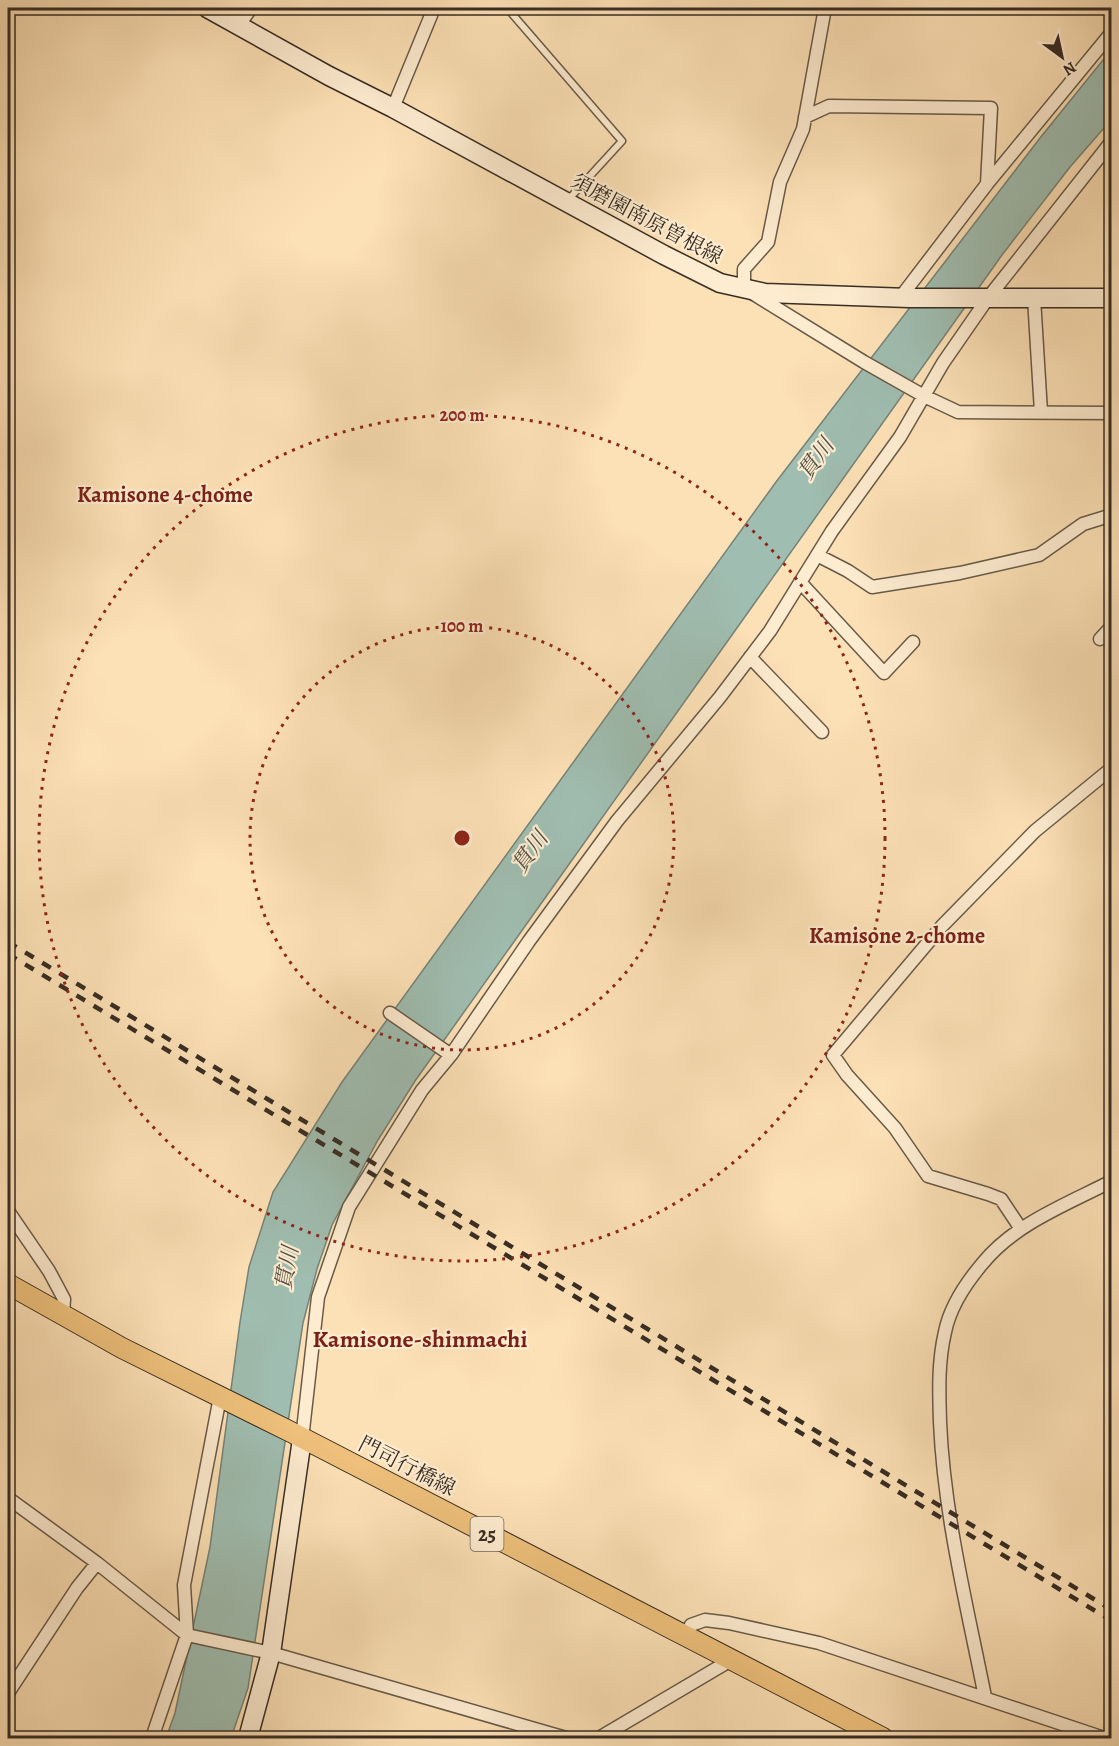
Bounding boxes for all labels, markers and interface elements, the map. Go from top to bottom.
north arrow [1032,27,1092,87]
text: N [1058,56,1081,81]
street label: 須磨園南原曽根線 [566,167,728,271]
text: 200 m [439,403,485,427]
water label: 貫川 [791,431,842,486]
district label: Kamisone 4-chome [77,480,253,510]
text: 100 m [441,614,483,638]
water label: 貫川 [505,824,556,879]
centre of rings [452,828,472,848]
district label: Kamisone 2-chome [809,921,985,951]
water label: 貫川 [268,1242,306,1292]
district label: Kamisone-shinmachi [313,1323,527,1355]
street label: 門司行橋線 [354,1430,460,1502]
road number: 25 [470,1517,504,1551]

